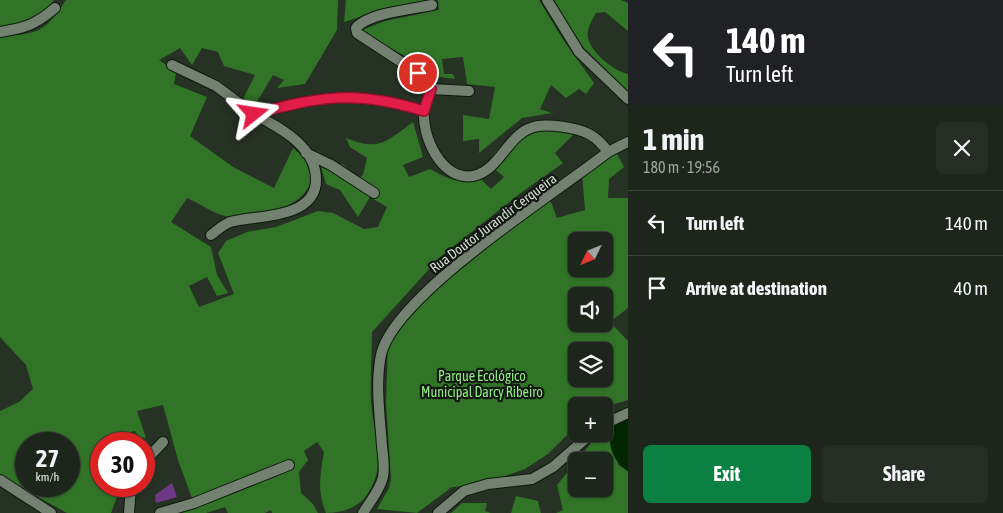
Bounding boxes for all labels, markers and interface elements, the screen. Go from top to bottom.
icon: left [643,20,708,85]
text: 140 m [726,20,805,60]
pin [397,52,439,94]
icon: arrive [404,59,432,87]
text: Turn left [726,61,793,87]
position arrow [227,87,279,139]
text: 1 min [643,122,704,156]
button: close [936,122,988,174]
text: 180 m · 19:56 [643,158,720,176]
street label: Rua Doutor Jurandir Cerqueira [427,170,559,276]
icon: left [643,209,671,237]
text: Turn left [686,212,744,234]
text: 140 m [945,212,988,234]
north arrow [568,232,612,278]
map controls [568,232,613,497]
icon: arrive [643,274,671,302]
text: Arrive at destination [686,277,827,299]
text: 40 m [954,277,988,299]
button: sound [568,287,613,332]
button: layers [568,342,613,387]
park label: Parque Ecológico Municipal Darcy Ribeiro [421,368,543,400]
button: + [568,397,613,442]
speed limit sign: 30 [90,432,155,497]
text: 27 [36,444,59,472]
button: Exit [643,445,811,503]
button: Share [821,445,988,503]
button: − [568,452,613,497]
text: km/h [36,470,59,484]

